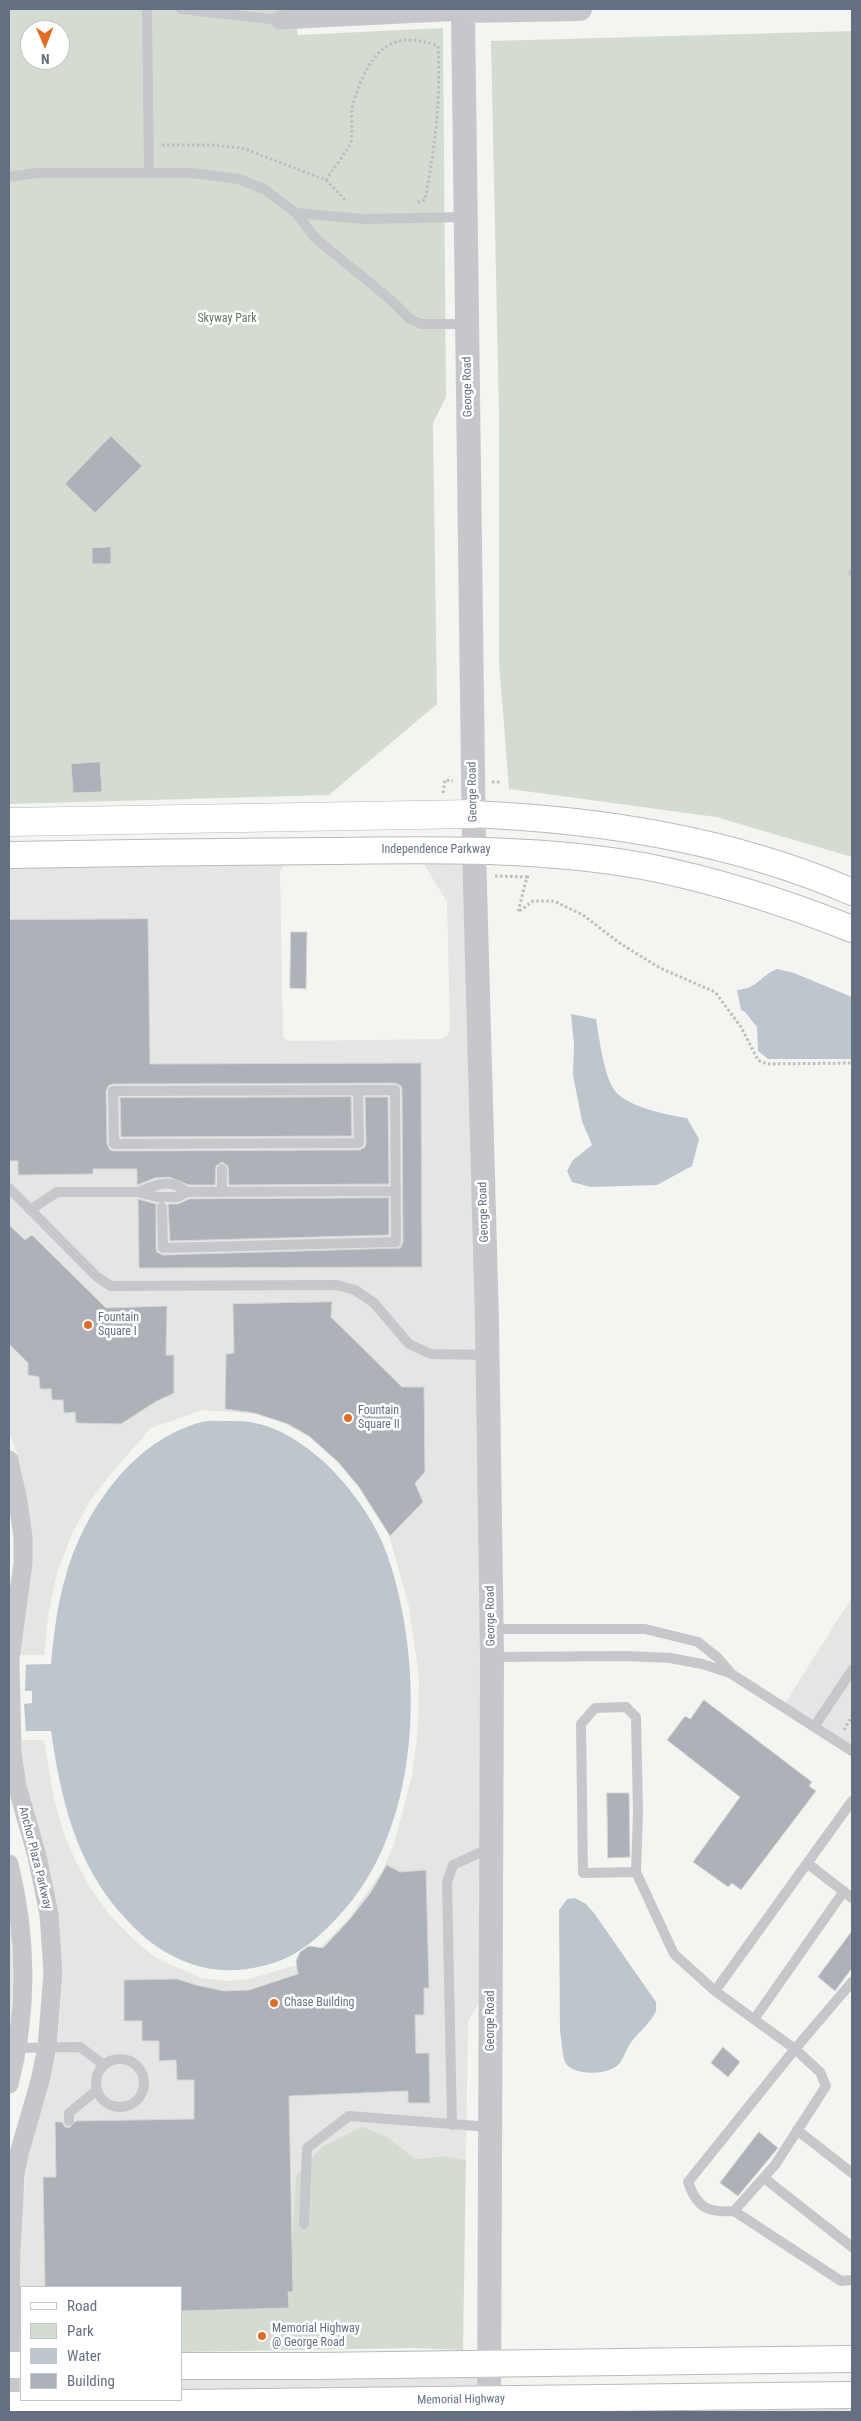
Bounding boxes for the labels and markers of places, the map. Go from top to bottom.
place label: Fountain Square I [98,1311,139,1339]
marker: Fountain Square I [82,1319,94,1331]
place label: Fountain Square II [358,1404,400,1432]
marker: Fountain Square II [342,1412,354,1424]
place label: Chase Building [284,1996,354,2010]
marker: Chase Building [268,1997,280,2009]
place label: Memorial Highway @ George Road [272,2322,360,2350]
marker: Memorial Highway @ George Road [256,2330,268,2342]

